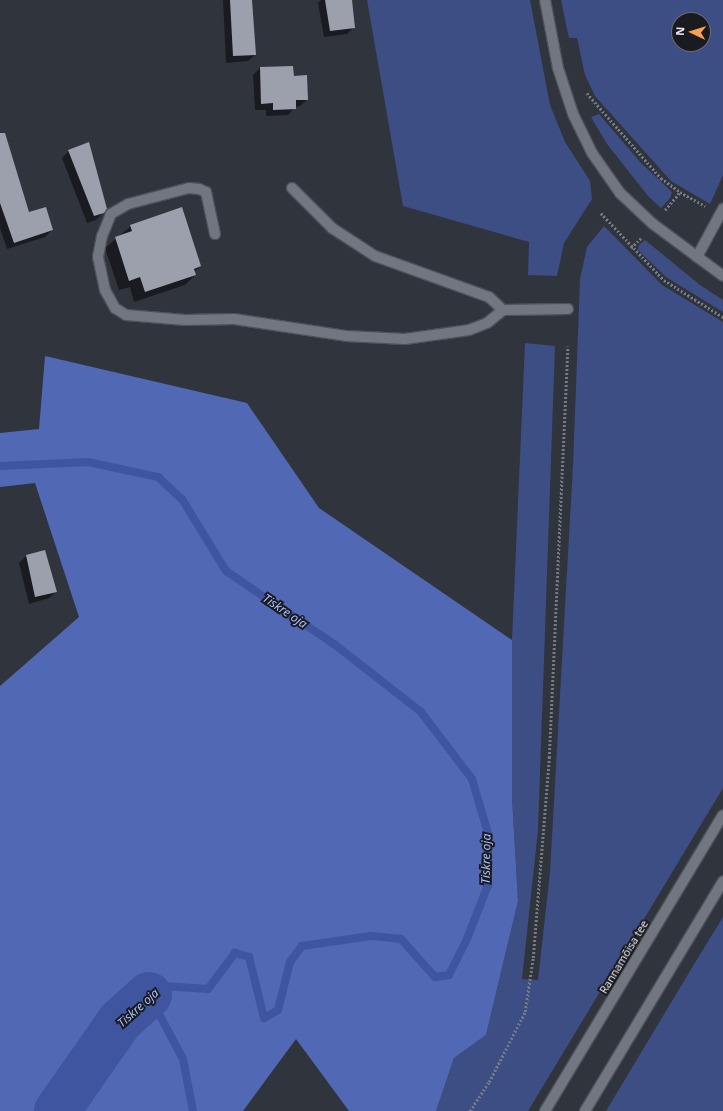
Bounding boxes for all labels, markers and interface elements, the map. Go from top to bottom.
north arrow [671,12,711,52]
text: N [672,26,687,36]
water label: Tiskre oja [260,591,310,631]
water label: Tiskre oja [478,834,494,884]
street label: Rannamõisa tee [597,918,651,996]
water label: Tiskre oja [114,986,162,1030]

